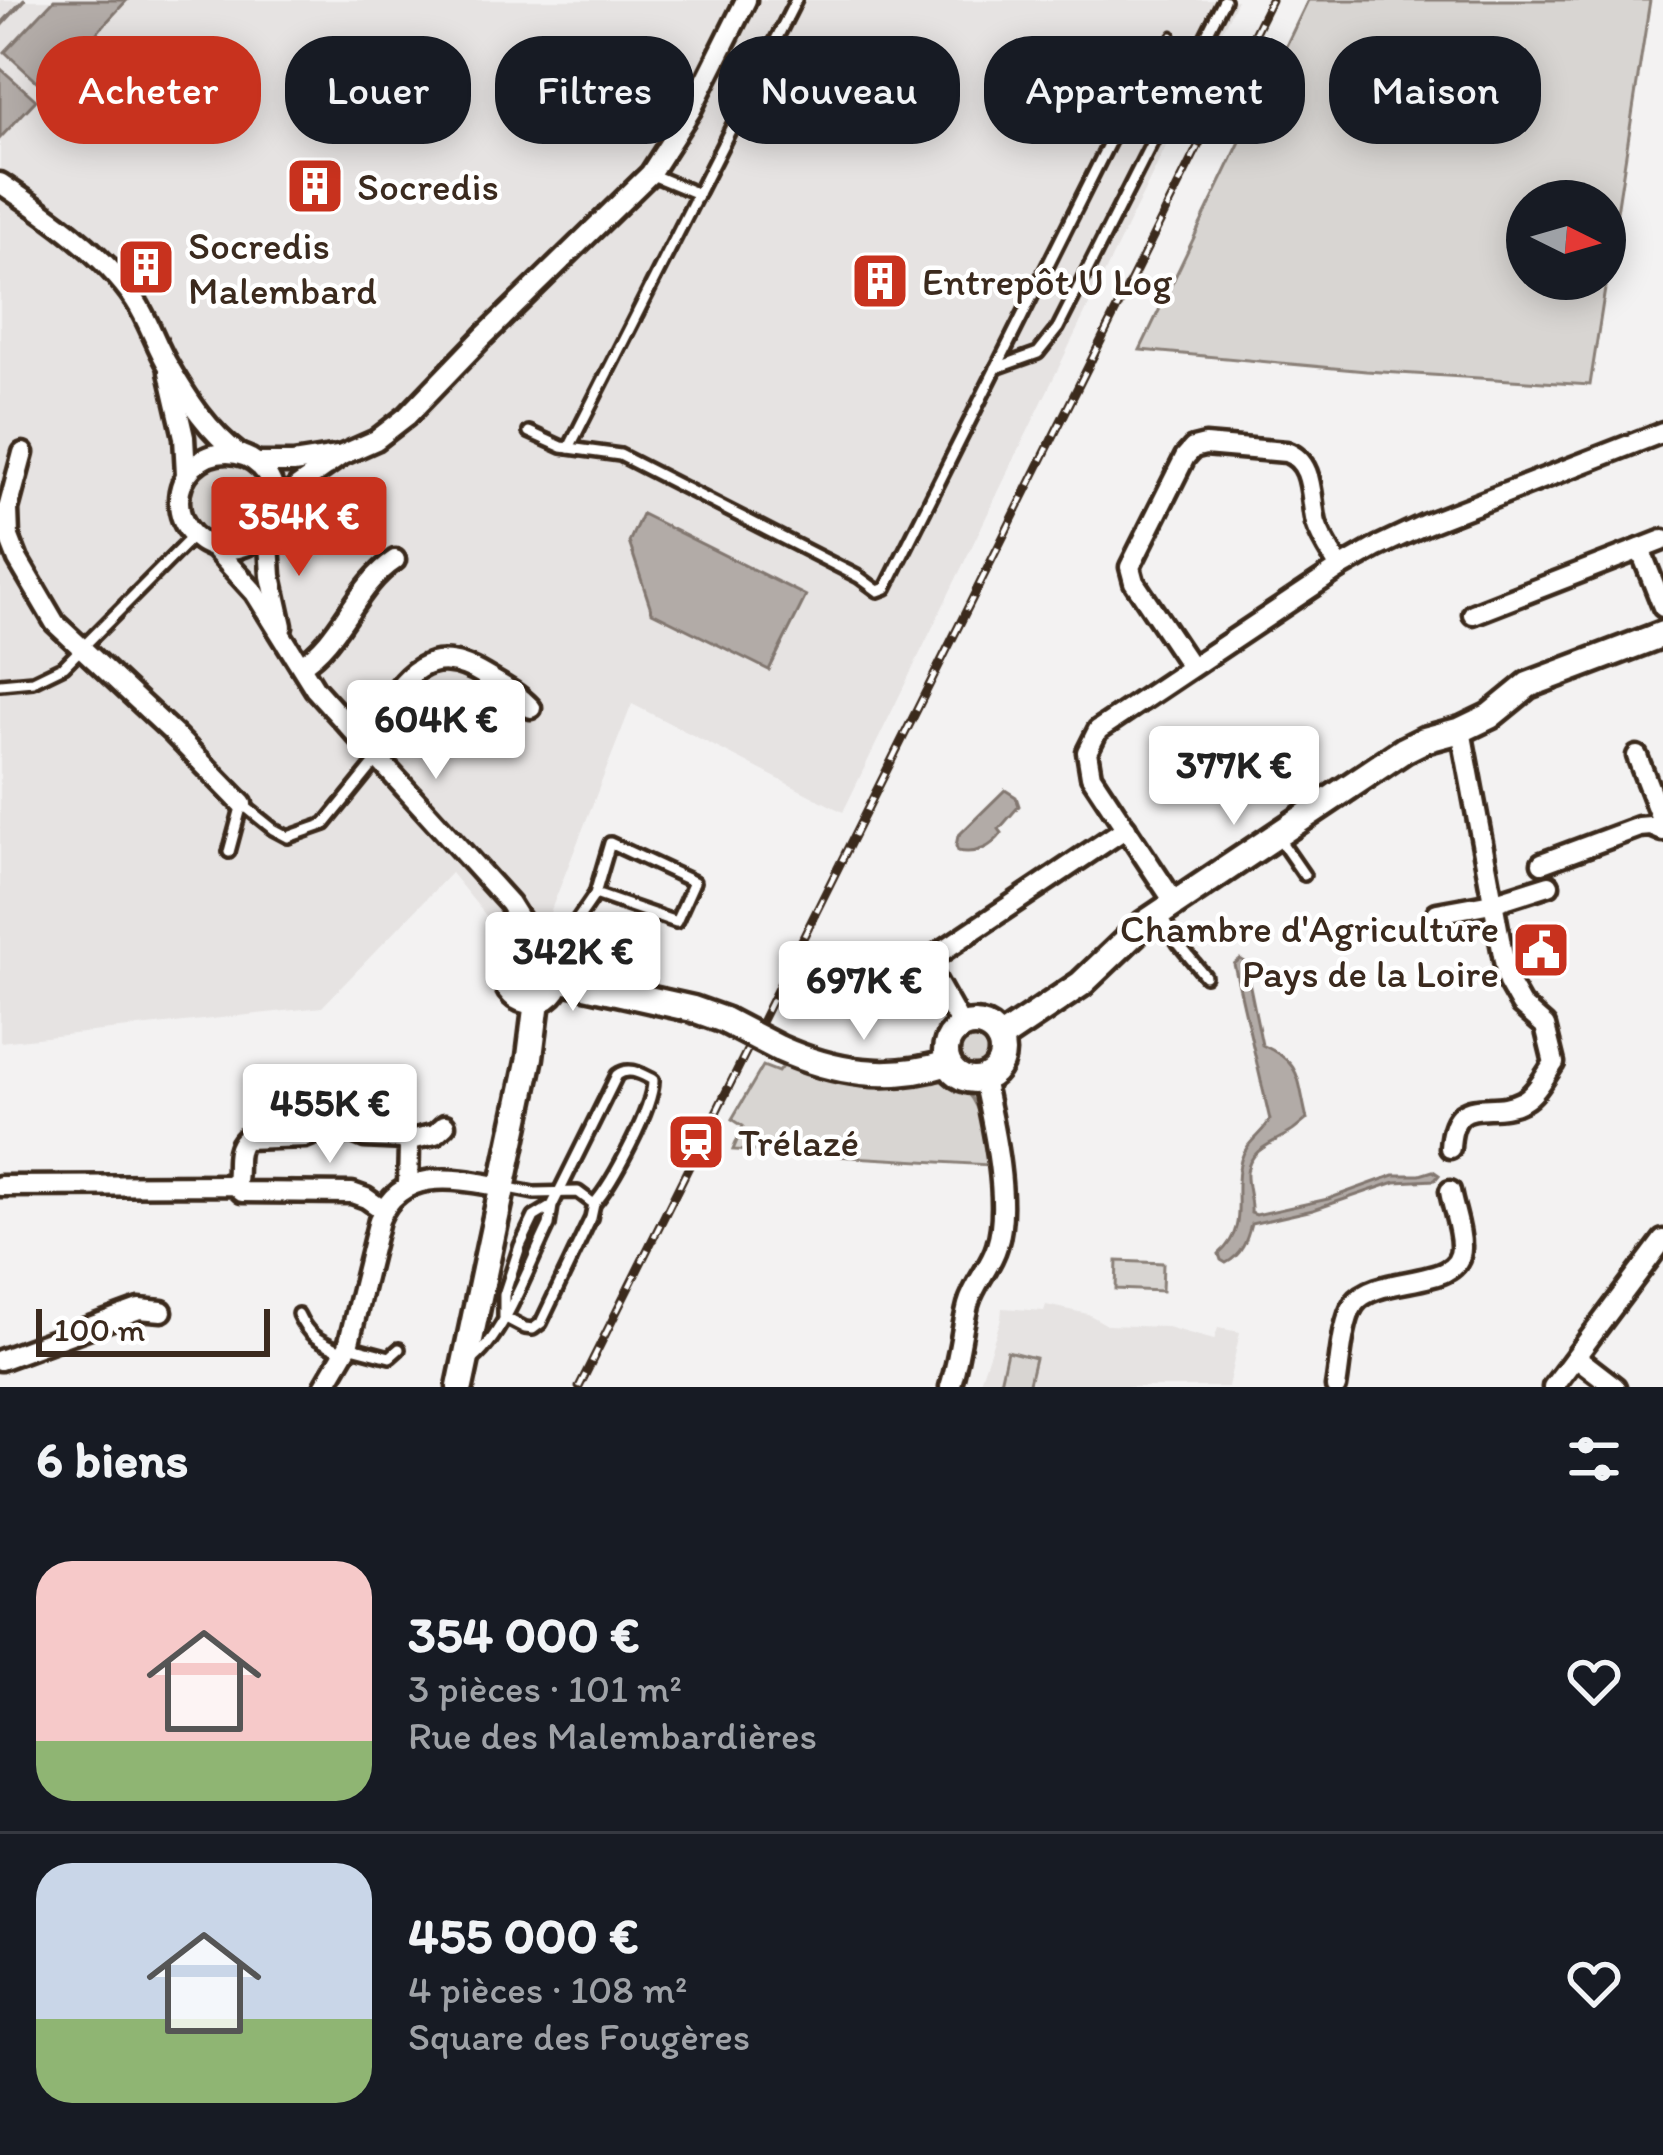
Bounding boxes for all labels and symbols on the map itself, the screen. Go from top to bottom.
building icon: Socredis [284,155,346,217]
place label: Socredis [357,163,499,210]
north arrow [1506,180,1626,300]
place label: Socredis Malembard [188,222,377,314]
building icon: Socredis Malembard [115,236,177,298]
building icon: Entrepôt U Log [849,250,911,312]
place label: Entrepôt U Log [922,258,1172,305]
pin: 354K € [201,477,397,579]
pin: 604K € [338,680,534,782]
pin: 377K € [1136,726,1332,828]
place label: Chambre d'Agriculture Pays de la Loire [1120,905,1499,997]
pin: 342K € [475,912,671,1014]
public building icon: Chambre d'Agriculture Pays de la Loire [1510,919,1572,981]
pin: 697K € [766,941,962,1043]
pin: 455K € [232,1064,428,1166]
station icon: Trélazé [665,1111,727,1173]
place label: Trélazé [738,1119,859,1166]
scale bar [36,1303,270,1356]

